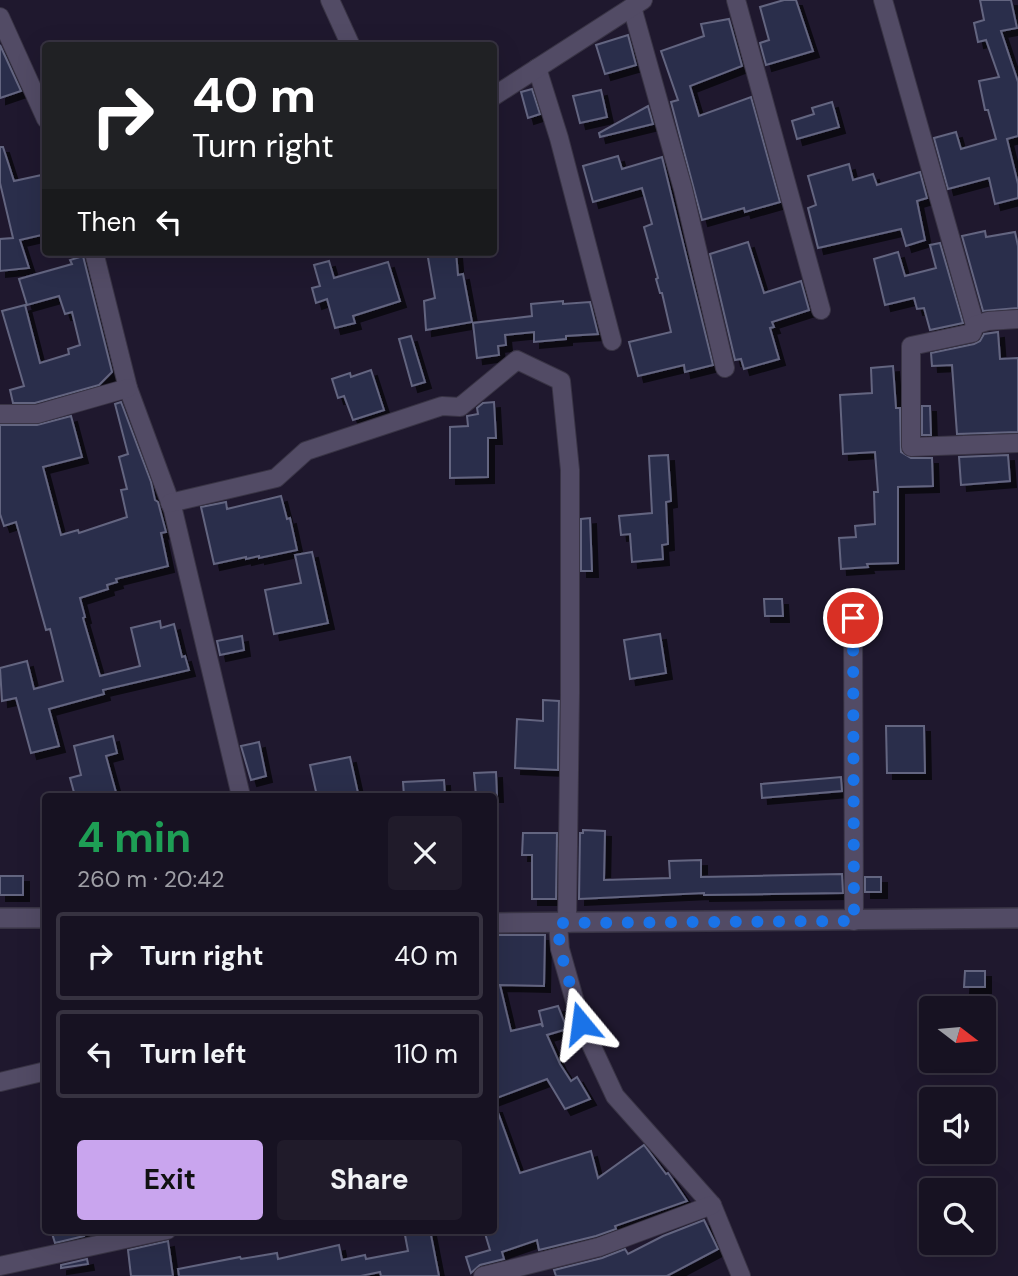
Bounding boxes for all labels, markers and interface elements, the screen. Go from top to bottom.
text: 40 m [192,63,316,127]
icon: right [77,70,168,161]
text: Turn right [192,125,334,167]
icon: left [150,203,188,241]
text: Then [77,205,136,239]
pin [823,588,883,648]
icon: arrive [834,599,872,637]
text: 4 min [77,810,191,865]
button: close [388,816,462,890]
text: 260 m · 20:42 [77,864,224,894]
icon: right [81,937,119,975]
text: Turn right [140,939,264,973]
text: 40 m [394,939,458,973]
position arrow [544,986,618,1060]
north arrow [919,996,996,1073]
map controls [919,996,996,1255]
icon: left [81,1035,119,1073]
text: Turn left [140,1037,247,1071]
text: 110 m [394,1037,458,1071]
button: sound [919,1087,996,1164]
button: Exit [77,1140,263,1220]
button: Share [277,1140,462,1220]
button: search [919,1178,996,1255]

